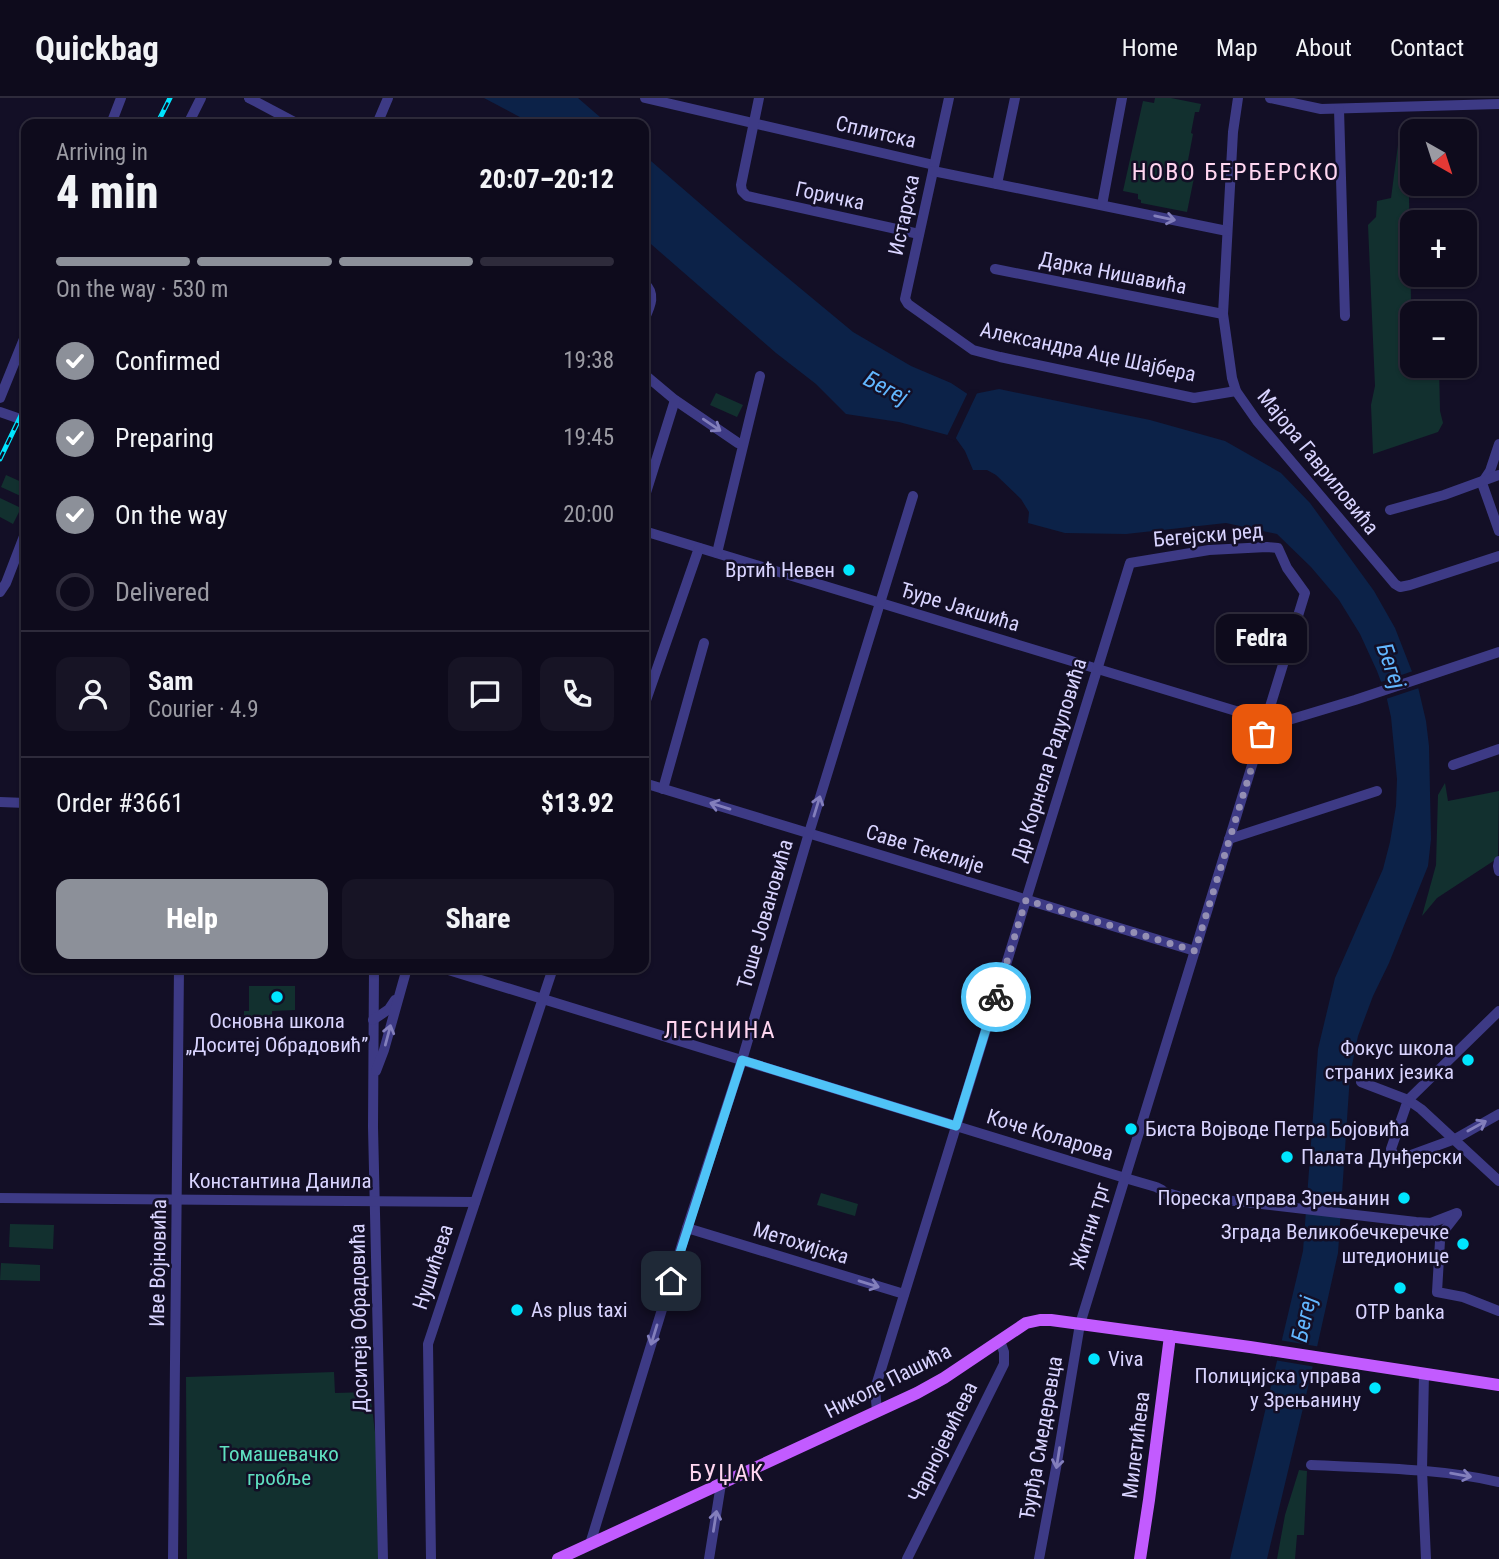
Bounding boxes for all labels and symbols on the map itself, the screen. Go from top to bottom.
street label: Сплитска [833,111,919,153]
north arrow [1400,119,1477,196]
district label: НОВО БЕРБЕРСКО [1132,158,1340,186]
street label: Истарска [884,173,924,257]
street label: Горичка [793,177,867,215]
one-way arrow [1153,211,1176,225]
street label: Дарка Нишавића [1037,247,1189,299]
street label: Александра Аце Шајбера [978,317,1198,387]
water label: Бегеј [859,365,914,411]
street label: Мајора Гавриловића [1252,385,1384,539]
one-way arrow [702,418,721,432]
street label: Бегејски ред [1152,518,1264,552]
place label: Вртић Невен [725,558,835,582]
marker: Вртић Невен [841,562,857,578]
street label: Ђуре Јакшића [897,577,1023,637]
callout: Fedra [1216,615,1308,664]
water label: Бегеј [1371,640,1412,693]
street label: Др Корнела Радуловића [1007,655,1091,865]
pin [1232,704,1292,764]
one-way arrow [812,796,824,818]
one-way arrow [709,799,731,812]
street label: Саве Текелије [863,820,987,878]
street label: Тоше Јовановића [732,837,798,991]
courier [961,962,1031,1032]
marker: Основна школа „Доситеј Обрадовић” [269,989,285,1005]
place label: Основна школа „Доситеј Обрадовић” [186,1009,368,1057]
district label: ЛЕСНИНА [664,1016,777,1044]
one-way arrow [382,1024,395,1047]
place label: Фокус школа страних језика [1325,1036,1454,1084]
marker: Фокус школа страних језика [1460,1052,1476,1068]
street label: Коче Коларова [984,1104,1116,1166]
place label: Биста Војводе Петра Бојовића [1145,1117,1410,1141]
one-way arrow [1466,1119,1487,1132]
marker: Биста Војводе Петра Бојовића [1123,1121,1139,1137]
place label: Палата Дунђерски [1301,1145,1462,1169]
marker: Палата Дунђерски [1279,1149,1295,1165]
street label: Константина Данила [188,1169,372,1193]
street label: Житни трг [1065,1179,1115,1272]
place label: Пореска управа Зрењанин [1157,1186,1390,1210]
marker: Пореска управа Зрењанин [1396,1190,1412,1206]
street label: Иве Војновића [145,1199,171,1327]
street label: Метохијска [750,1217,852,1269]
place label: Зграда Великобечкеречке штедионице [1221,1220,1449,1268]
street label: Нушићева [408,1221,458,1313]
street label: Доситеја Обрадовића [345,1223,373,1413]
marker: Зграда Великобечкеречке штедионице [1455,1236,1471,1252]
pin [641,1251,701,1311]
one-way arrow [858,1278,880,1291]
marker: OTP banka [1392,1280,1408,1296]
water label: Бегеј [1286,1293,1322,1344]
place label: As plus taxi [531,1298,628,1322]
place label: OTP banka [1355,1300,1445,1324]
marker: As plus taxi [509,1302,525,1318]
one-way arrow [647,1324,660,1346]
street label: Николе Пашића [821,1339,955,1423]
place label: Viva [1108,1347,1143,1371]
marker: Viva [1086,1351,1102,1367]
street label: Ђурђа Смедеревца [1015,1354,1067,1522]
place label: Полицијска управа у Зрењанину [1195,1364,1361,1412]
street label: Чарнојевићева [903,1378,983,1506]
marker: Полицијска управа у Зрењанину [1367,1380,1383,1396]
street label: Милетићева [1118,1390,1154,1500]
park label: Томашевачко гробље [219,1442,339,1490]
one-way arrow [1051,1446,1064,1469]
district label: БУЏАК [689,1460,765,1487]
one-way arrow [1449,1469,1472,1482]
one-way arrow [709,1510,722,1533]

